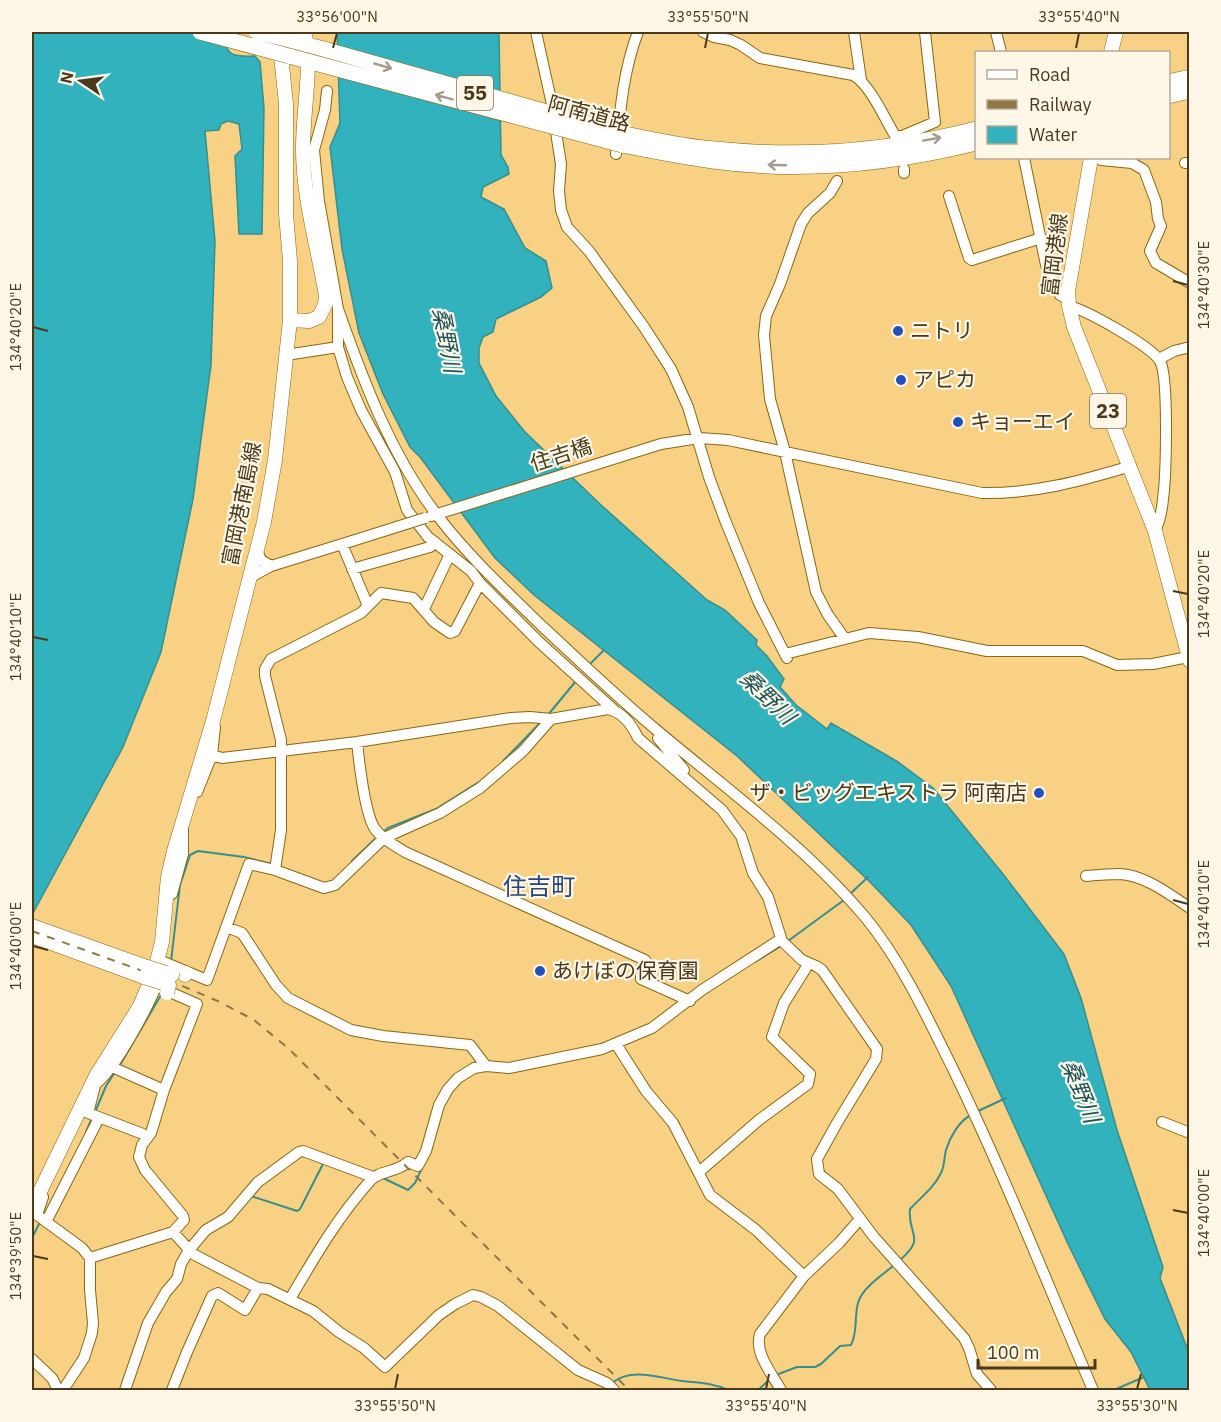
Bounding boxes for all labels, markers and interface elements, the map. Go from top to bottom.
text: 33°56'00"N [296,7,378,26]
text: 33°55'50"N [667,7,749,26]
text: 33°55'40"N [1038,7,1120,26]
north arrow [51,51,111,111]
legend [975,51,1170,159]
one-way arrow [373,61,392,72]
text: Road [1029,63,1070,86]
text: N [55,70,77,86]
road number: 55 [457,76,493,110]
street label: 阿南道路 [545,89,633,137]
one-way arrow [435,91,454,102]
text: Railway [1029,93,1091,116]
text: Water [1029,123,1078,146]
one-way arrow [922,134,942,145]
one-way arrow [767,159,787,171]
street label: 富岡港線 [1035,211,1073,298]
text: 134°40'30"E [1194,241,1213,329]
text: 134°40'20"E [6,283,25,371]
water label: 桑野川 [427,305,468,377]
place label: ニトリ [910,316,973,344]
marker: ニトリ [891,324,905,338]
place label: アピカ [913,365,976,393]
marker: アピカ [894,373,908,387]
road number: 23 [1090,394,1126,428]
place label: キョーエイ [970,407,1075,435]
marker: キョーエイ [951,415,965,429]
street label: 住吉橋 [526,431,595,477]
street label: 富岡港南島線 [215,439,267,568]
text: 134°40'20"E [1194,550,1213,638]
text: 134°40'10"E [6,593,25,681]
water label: 桑野川 [735,663,804,731]
place label: ザ・ビッグエキストラ 阿南店 [750,778,1027,806]
marker: ザ・ビッグエキストラ 阿南店 [1032,786,1046,800]
text: 134°40'10"E [1194,860,1213,948]
district label: 住吉町 [503,870,575,902]
text: 134°40'00"E [6,902,25,990]
place label: あけぼの保育園 [552,956,699,984]
marker: あけぼの保育園 [533,964,547,978]
water label: 桑野川 [1056,1055,1108,1129]
text: 134°40'00"E [1194,1169,1213,1257]
text: 134°39'50"E [6,1212,25,1300]
scale bar [978,1332,1095,1370]
text: 100 m [987,1341,1039,1364]
text: 33°55'50"N [354,1396,436,1415]
text: 33°55'40"N [725,1396,807,1415]
text: 33°55'30"N [1096,1396,1178,1415]

